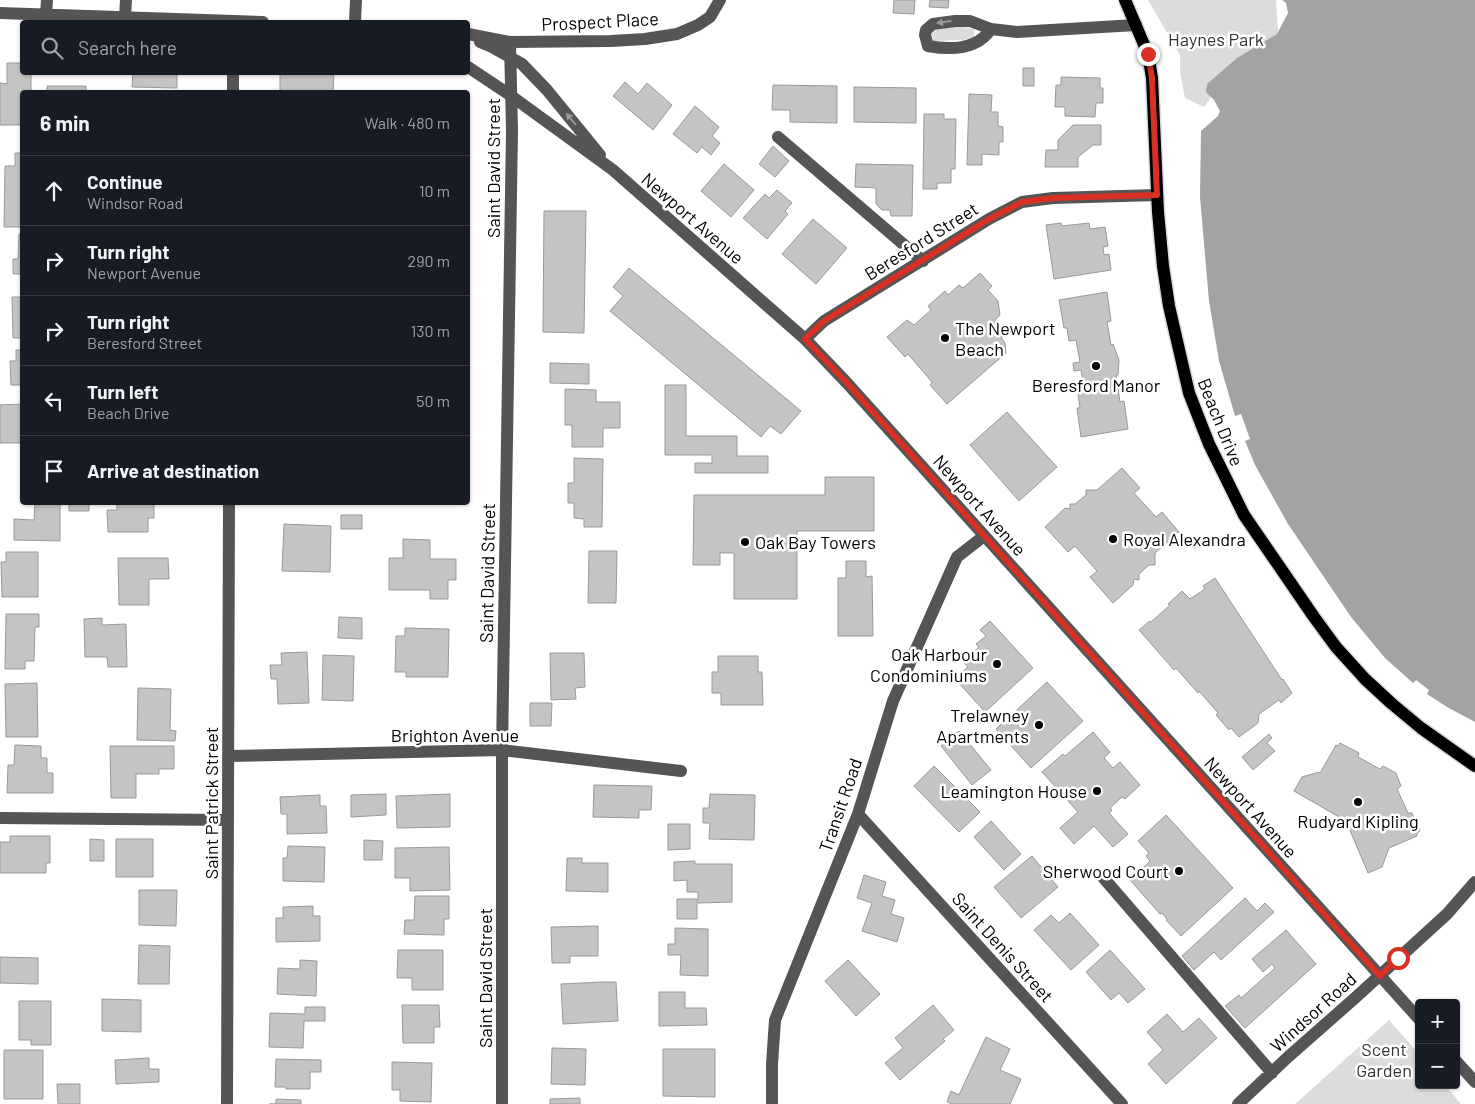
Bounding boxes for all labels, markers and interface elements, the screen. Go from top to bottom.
street label: Prospect Place [541,7,659,35]
one-way arrow [935,19,951,27]
search box [20,20,470,75]
park label: Haynes Park [1168,28,1264,50]
icon: search [38,34,66,62]
text: Search here [78,36,177,59]
route end [1137,43,1160,66]
street label: Saint David Street [482,98,504,238]
text: 6 min [40,110,90,135]
text: Walk · 480 m [364,113,450,132]
one-way arrow [565,113,576,126]
street label: Newport Avenue [637,168,749,268]
text: Continue [87,170,163,193]
icon: ahead [40,177,68,205]
text: 10 m [419,181,450,200]
text: Windsor Road [87,193,183,212]
street label: Beresford Street [860,197,982,285]
text: Turn right [87,240,169,263]
icon: right [40,247,68,275]
text: 290 m [408,251,450,270]
text: Newport Avenue [87,263,201,282]
text: Turn right [87,310,169,333]
icon: right [40,317,68,345]
place label: The Newport Beach [955,317,1056,360]
text: 130 m [411,321,450,340]
marker: The Newport Beach [939,332,951,344]
text: Beresford Street [87,333,202,352]
marker: Beresford Manor [1090,360,1102,372]
place label: Beresford Manor [1032,374,1161,396]
street label: Beach Drive [1193,375,1249,469]
text: Turn left [87,380,158,403]
icon: left [40,387,68,415]
text: 50 m [416,391,450,410]
text: Beach Drive [87,403,169,422]
street label: Newport Avenue [929,450,1031,560]
icon: arrive [40,457,68,485]
text: Arrive at destination [87,459,259,482]
street label: Saint David Street [475,503,499,643]
place label: Royal Alexandra [1123,528,1246,550]
place label: Oak Bay Towers [755,531,876,553]
marker: Royal Alexandra [1107,533,1119,545]
marker: Oak Bay Towers [739,536,751,548]
place label: Oak Harbour Condominiums [870,643,987,686]
marker: Oak Harbour Condominiums [991,658,1003,670]
place label: Trelawney Apartments [936,704,1029,747]
marker: Trelawney Apartments [1033,719,1045,731]
street label: Brighton Avenue [391,724,519,746]
street label: Saint Patrick Street [200,727,222,879]
street label: Newport Avenue [1200,752,1302,862]
street label: Transit Road [814,755,866,855]
place label: Leamington House [940,780,1087,802]
marker: Leamington House [1091,785,1103,797]
marker: Rudyard Kipling [1352,796,1364,808]
place label: Rudyard Kipling [1297,810,1419,832]
place label: Sherwood Court [1043,860,1169,882]
marker: Sherwood Court [1173,865,1185,877]
street label: Saint Denis Street [948,887,1058,1007]
street label: Saint David Street [474,908,496,1048]
route start [1387,947,1410,970]
street label: Windsor Road [1265,968,1361,1056]
map controls [1415,999,1460,1089]
button: + [1415,999,1460,1044]
park label: Scent Garden [1356,1038,1412,1081]
button: − [1415,1044,1460,1089]

